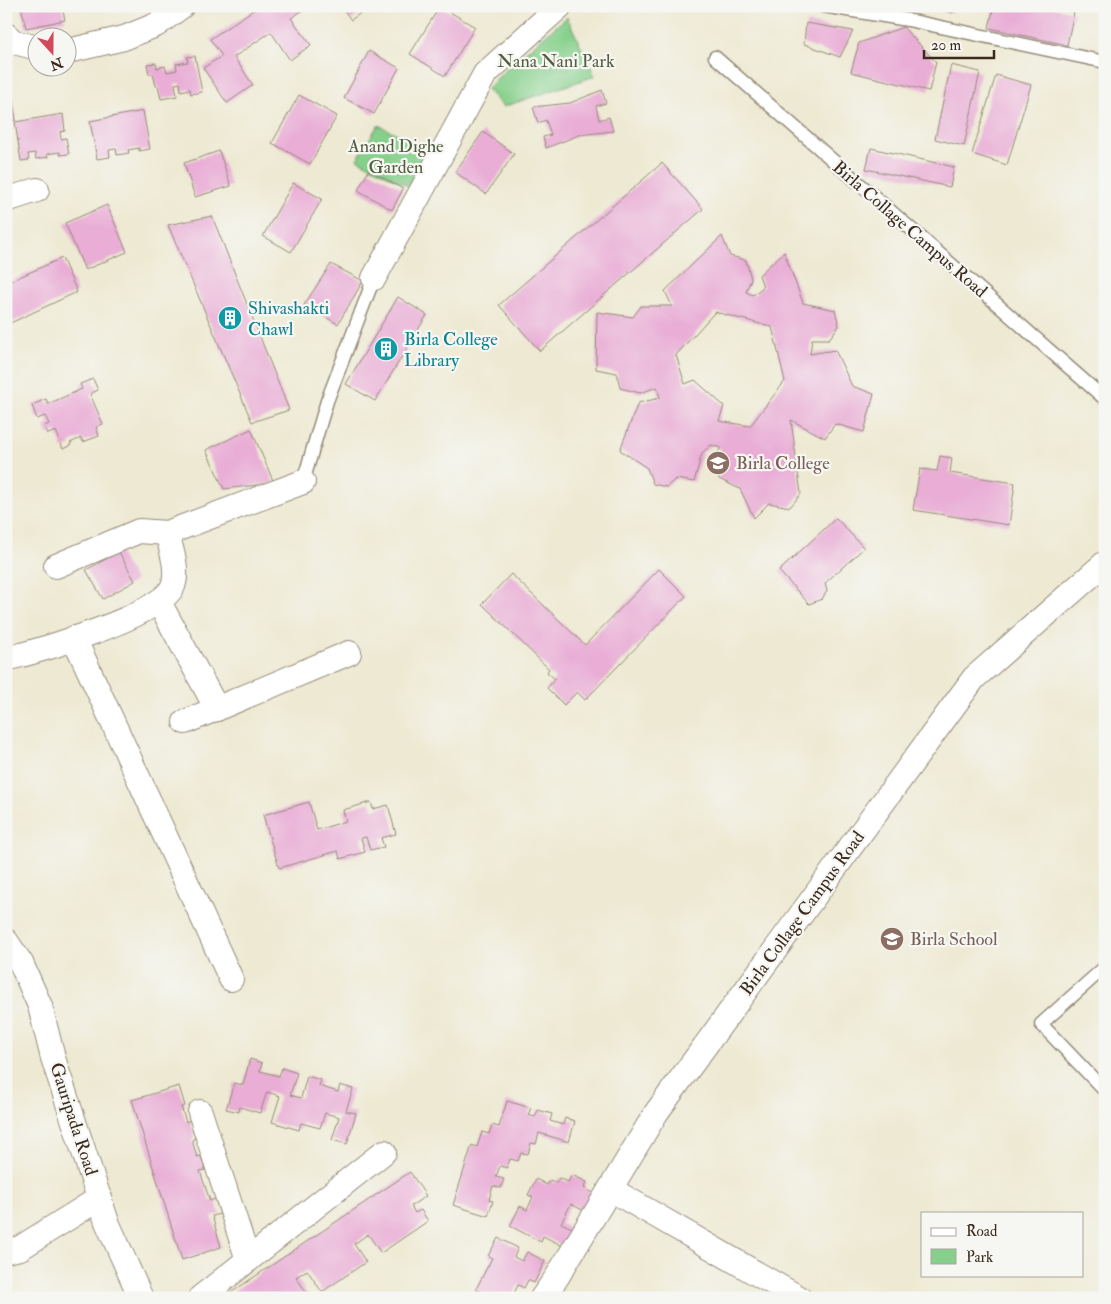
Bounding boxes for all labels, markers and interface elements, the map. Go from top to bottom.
north arrow [28,28,78,78]
scale bar [924,28,994,60]
text: 20 m [931,36,961,55]
park label: Nana Nani Park [497,50,615,73]
text: N [47,53,66,74]
park label: Anand Dighe Garden [347,135,444,179]
street label: Birla Collage Campus Road [827,156,992,303]
place label: Shivashakti Chawl [248,297,329,341]
building icon: Shivashakti Chawl [217,305,243,331]
place label: Birla College Library [404,328,498,372]
building icon: Birla College Library [373,336,399,362]
school or university icon: Birla College [705,450,731,476]
place label: Birla College [736,452,830,475]
street label: Birla Collage Campus Road [735,826,870,1000]
school or university icon: Birla School [879,926,905,952]
place label: Birla School [910,928,998,951]
street label: Gauripada Road [44,1060,103,1179]
legend [921,1212,1084,1276]
text: Road [966,1222,998,1241]
text: Park [966,1248,993,1267]

